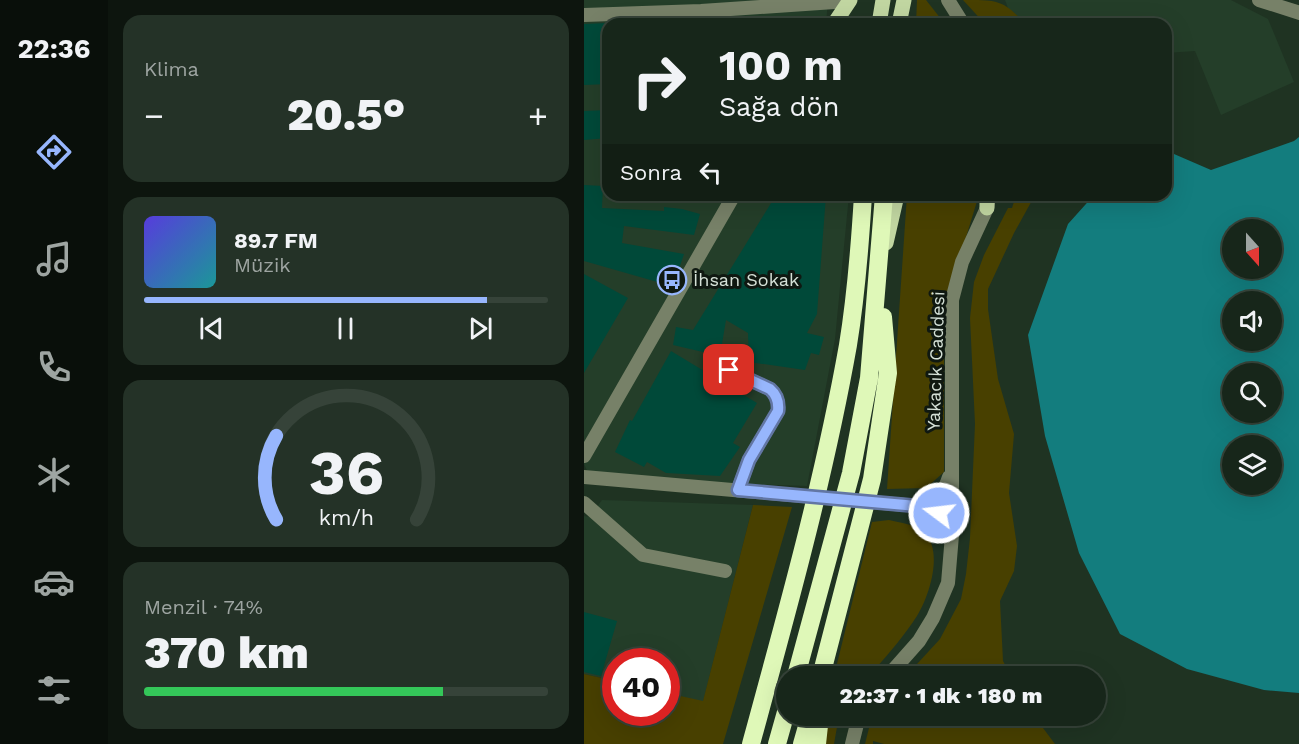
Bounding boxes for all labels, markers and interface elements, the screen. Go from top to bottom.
text: 22:36 [18,33,90,65]
text: 100 m [719,41,843,90]
icon: right [620,42,698,120]
text: Klima [144,57,199,81]
text: 20.5° [287,88,405,141]
text: Sağa dön [719,91,839,123]
text: − [144,96,164,135]
text: + [528,96,548,135]
icon: directions [33,131,75,173]
icon: left [694,156,727,189]
text: Sonra [620,160,682,185]
north arrow [1222,219,1282,279]
map controls [1222,219,1282,495]
text: 89.7 FM [234,228,318,253]
icon: music [33,238,75,280]
text: Müzik [234,253,291,277]
bus stop icon: İhsan Sokak [656,264,688,296]
place label: İhsan Sokak [693,269,799,290]
street label: Yakacık Caddesi [923,291,948,431]
button: sound [1222,291,1282,351]
icon: previous [195,312,228,345]
icon: pause [329,312,362,345]
icon: next [464,312,497,345]
pin [703,344,754,395]
icon: phone [33,346,75,388]
icon: arrive [712,353,745,386]
button: search [1222,363,1282,423]
button: layers [1222,435,1282,495]
text: 36 [308,436,384,509]
icon: climate [33,454,75,496]
position arrow [907,481,971,545]
text: km/h [318,506,374,531]
icon: car [33,561,75,603]
text: Menzil · 74% [144,595,263,619]
text: 370 km [144,626,309,679]
speed limit sign: 40 [602,648,680,726]
icon: filters [33,669,75,711]
text: 22:37 · 1 dk · 180 m [840,683,1042,708]

